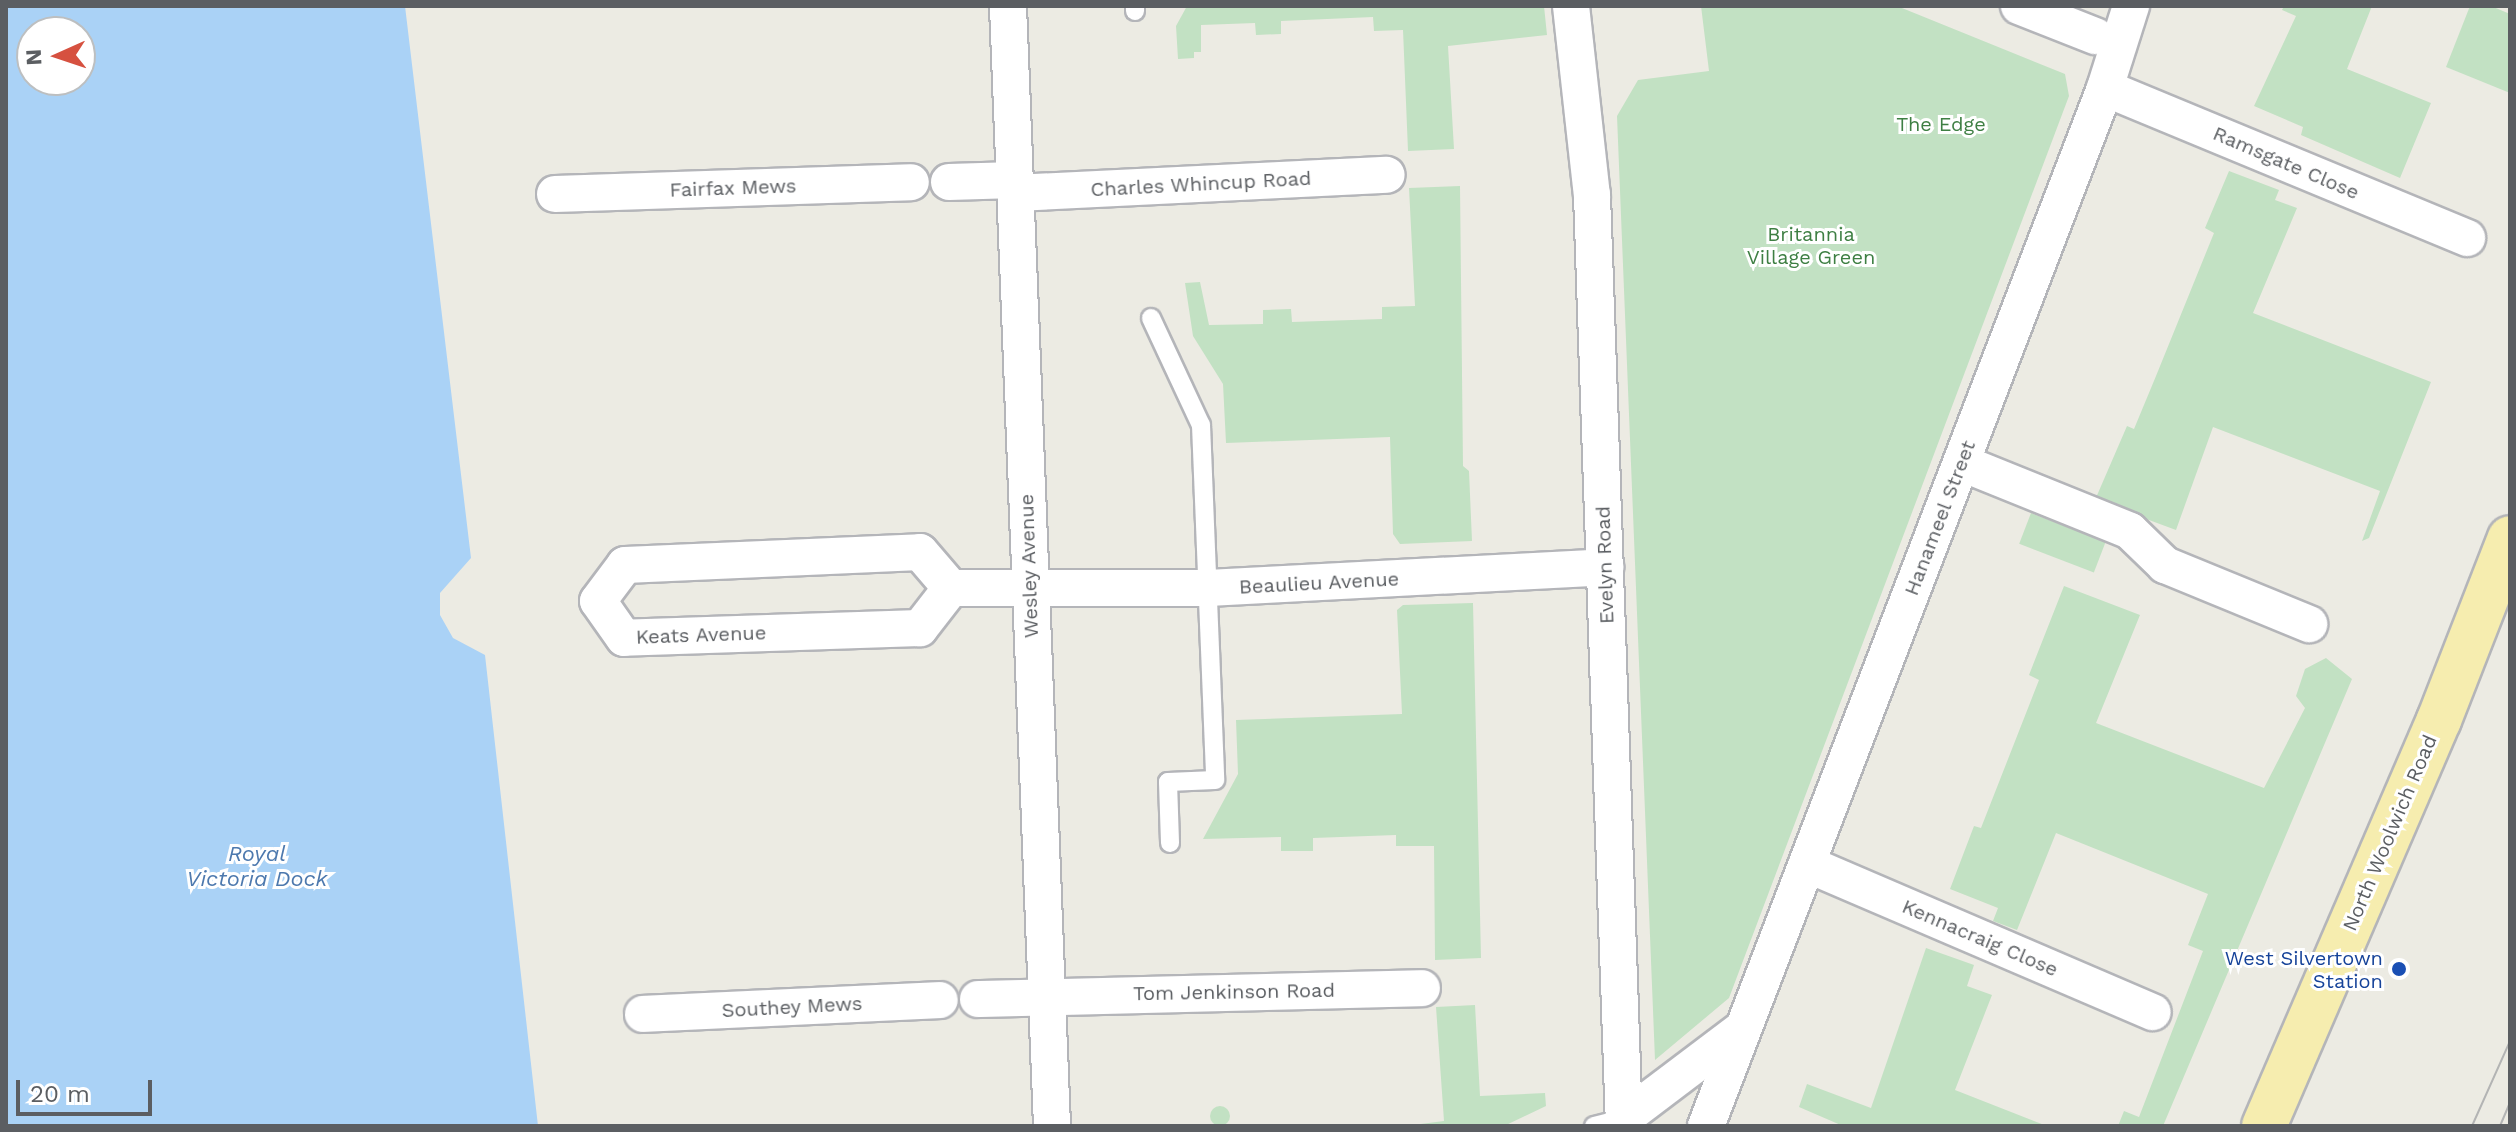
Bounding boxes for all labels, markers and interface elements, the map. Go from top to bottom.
north arrow [16,16,96,96]
text: N [21,48,46,66]
park label: The Edge [1896,112,1986,136]
street label: Ramsgate Close [2209,121,2363,205]
street label: Charles Whincup Road [1090,166,1312,202]
street label: Fairfax Mews [669,174,797,202]
park label: Britannia Village Green [1747,222,1875,269]
street label: Hanameel Street [1899,437,1981,599]
street label: Wesley Avenue [1014,493,1044,639]
street label: Evelyn Road [1591,506,1619,624]
street label: Beaulieu Avenue [1238,567,1400,599]
street label: Keats Avenue [635,621,767,649]
street label: North Woolwich Road [2338,731,2442,935]
water label: Royal Victoria Dock [187,840,327,892]
street label: Kennacraig Close [1898,894,2062,982]
place label: West Silvertown Station [2225,946,2383,993]
marker: West Silvertown Station [2390,960,2408,978]
street label: Tom Jenkinson Road [1133,978,1335,1006]
street label: Southey Mews [721,991,863,1023]
scale bar [20,1064,156,1114]
text: 20 m [30,1080,90,1108]

